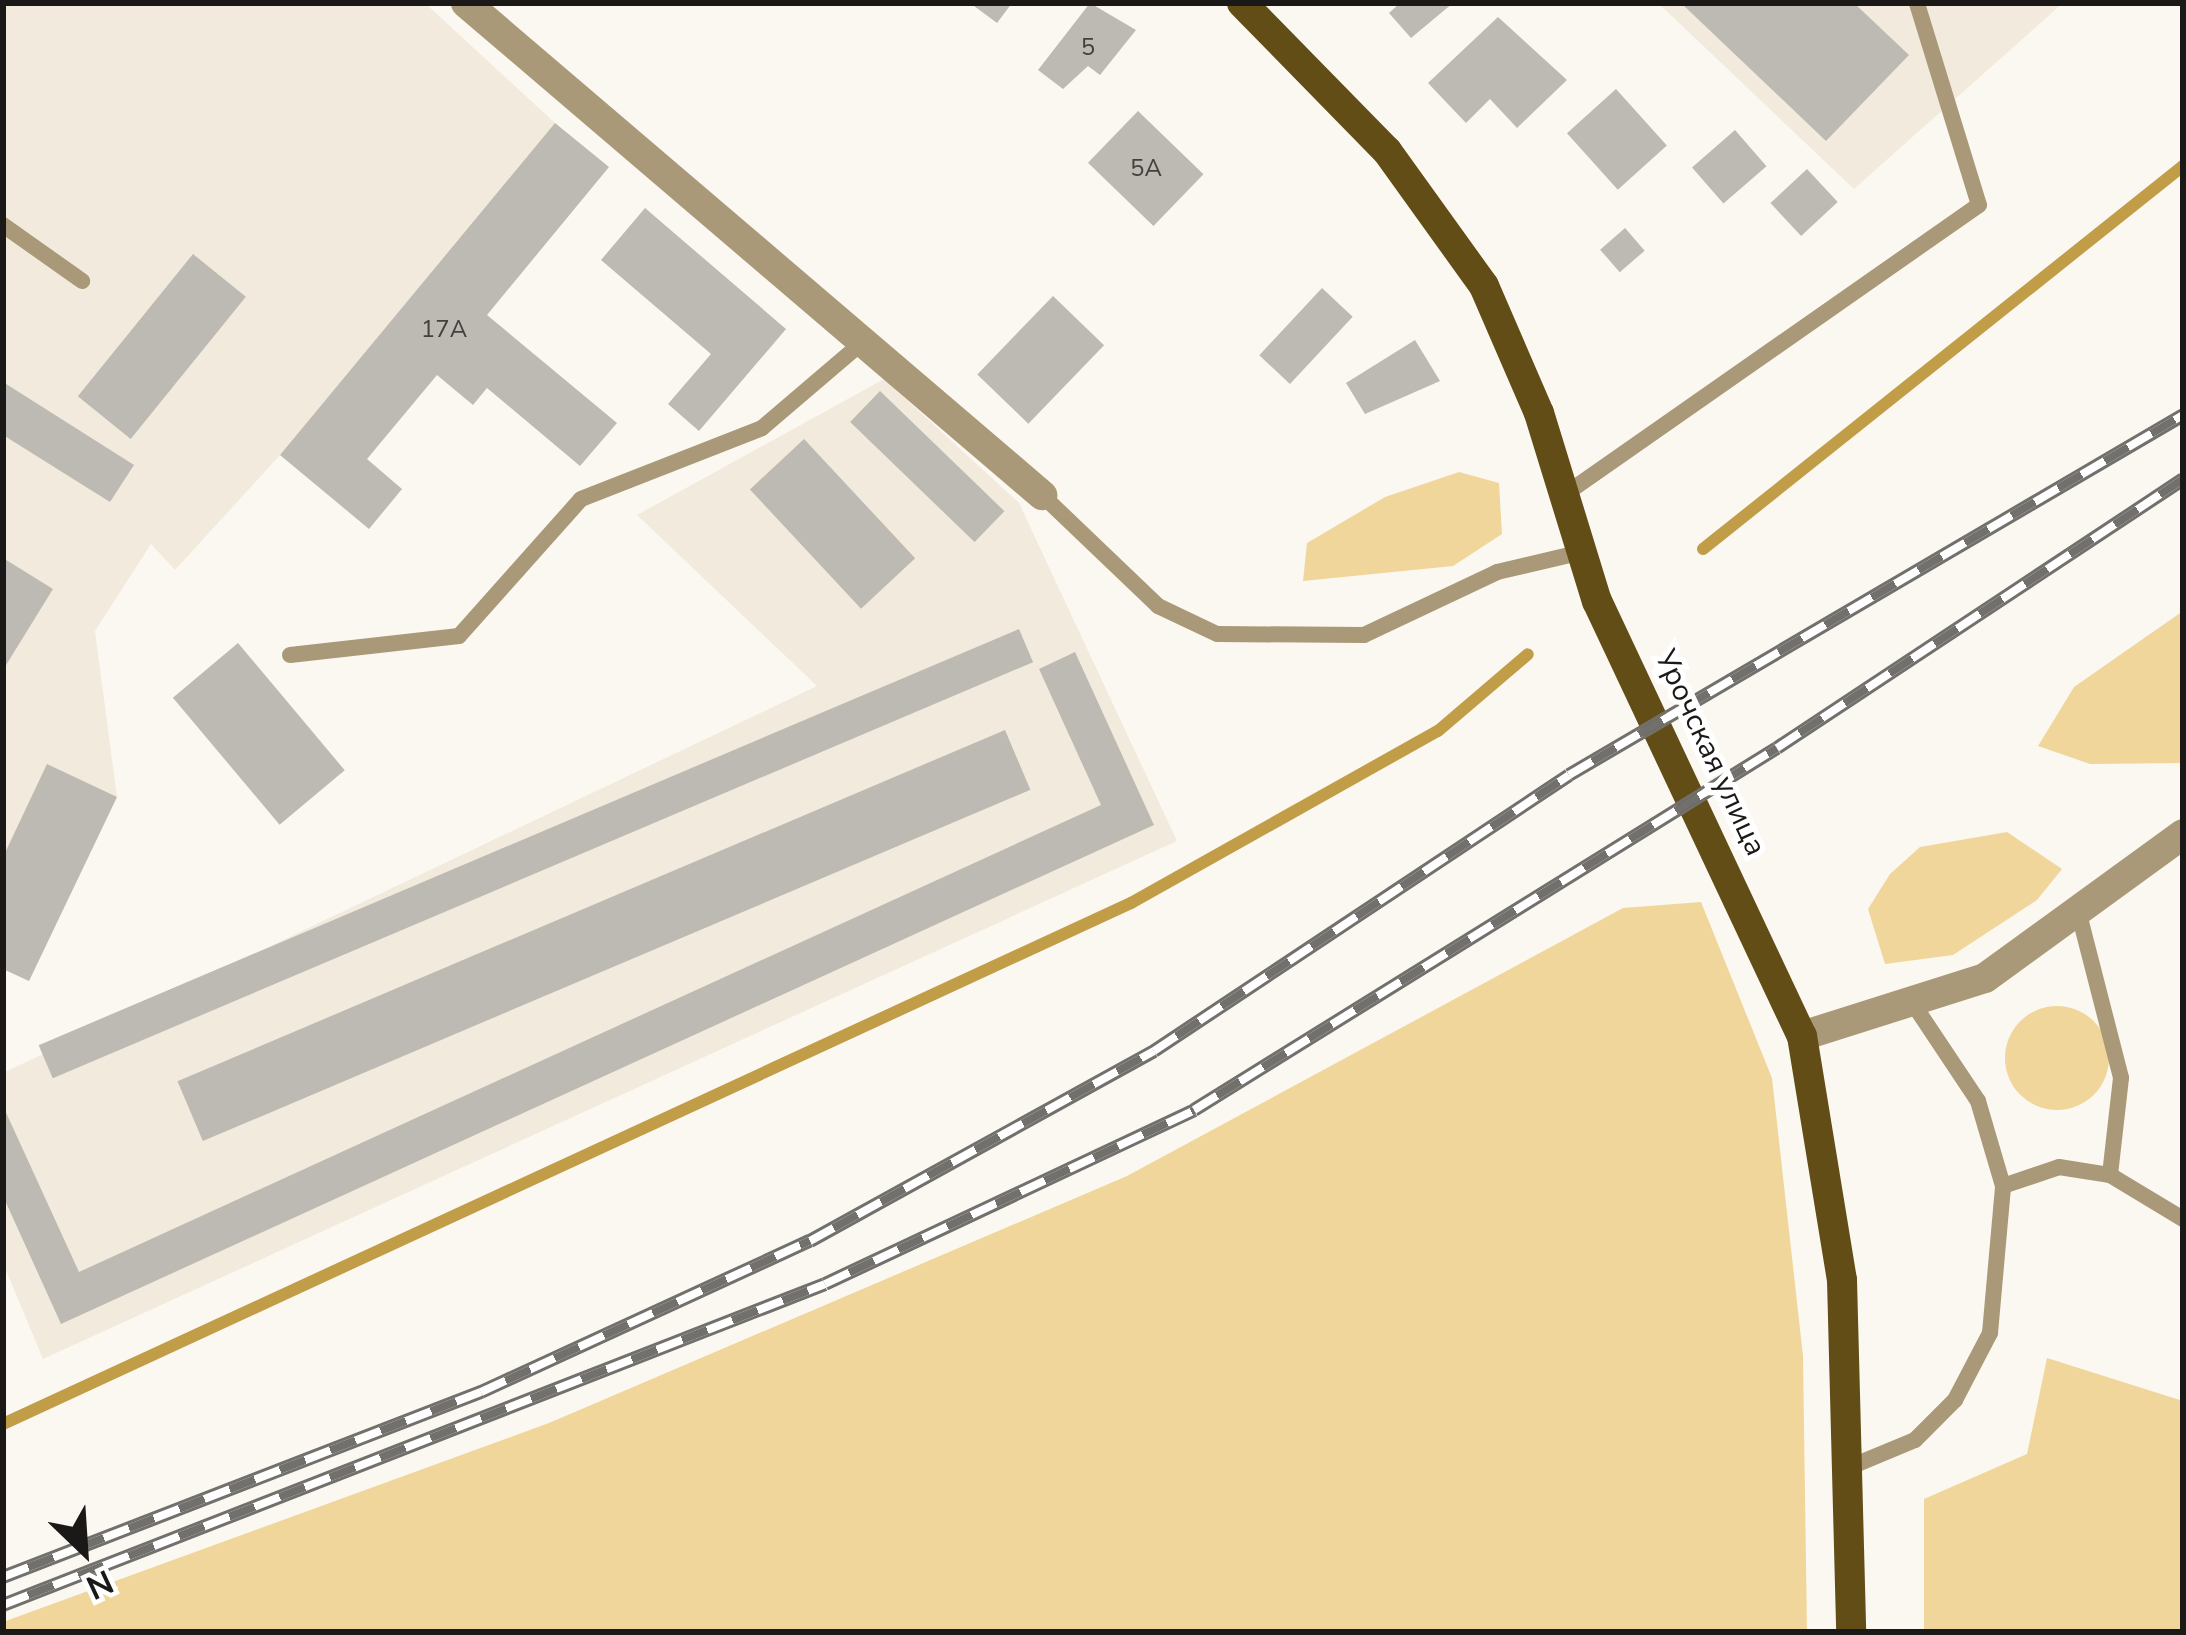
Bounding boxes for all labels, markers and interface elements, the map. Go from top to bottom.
house number: 5 [1081,34,1095,62]
house number: 5А [1130,155,1162,183]
house number: 17А [421,316,467,344]
street label: Урочская улица [1647,644,1773,862]
north arrow [24,1491,144,1611]
text: N [79,1558,120,1610]

